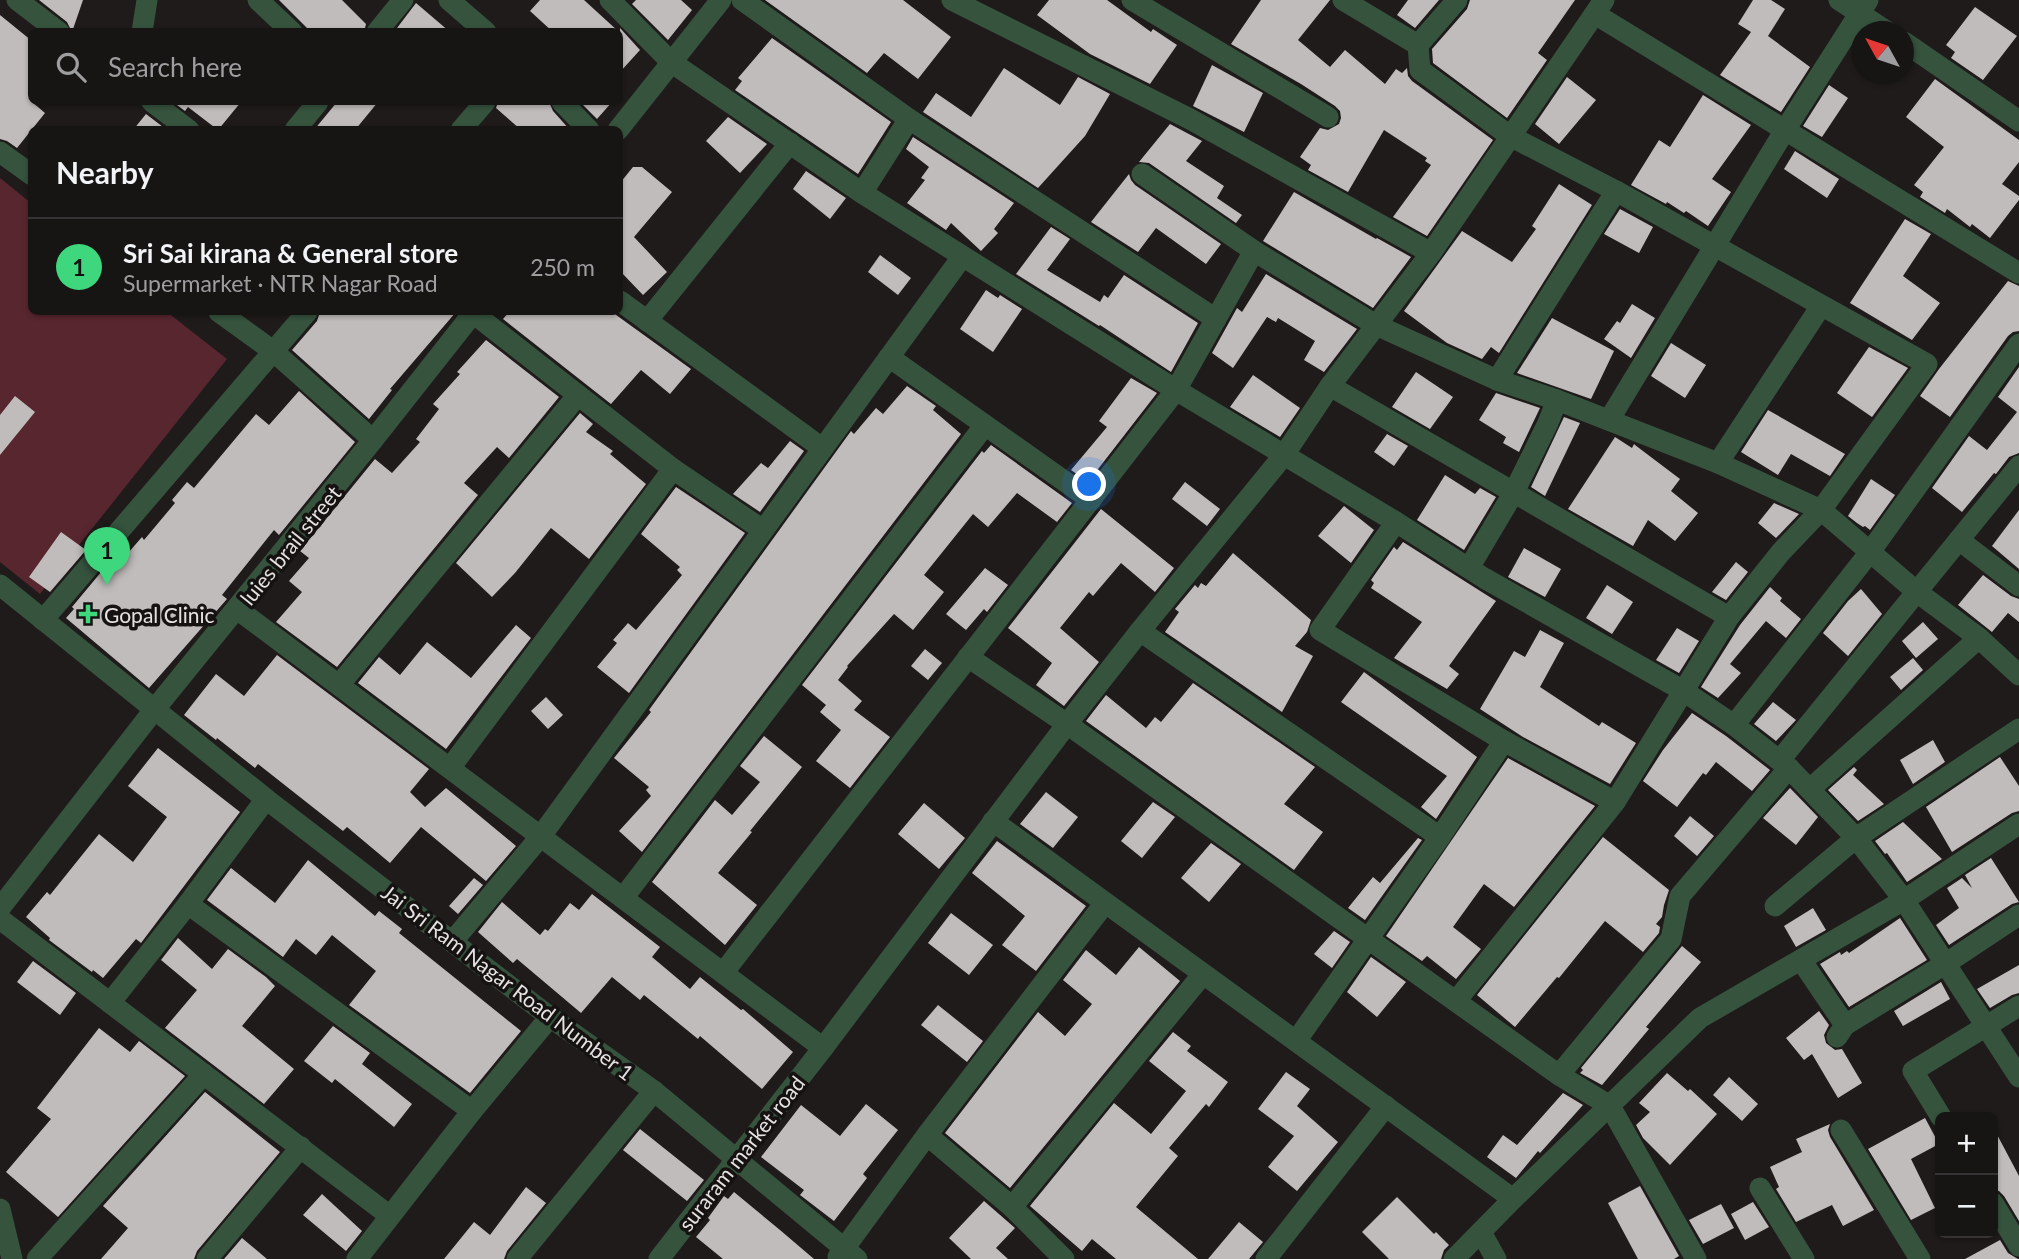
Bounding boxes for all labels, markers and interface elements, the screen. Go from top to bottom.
north arrow [1851,21,1914,84]
search box [28,28,623,105]
icon: search [52,48,90,86]
text: Search here [108,51,242,83]
text: Nearby [56,154,154,190]
text: Sri Sai kirana & General store [123,237,458,269]
text: 1 [72,253,86,281]
text: 250 m [530,253,595,281]
text: Supermarket · NTR Nagar Road [123,269,438,297]
your location [1072,467,1106,501]
street label: luies brail street [234,480,346,610]
pin: 1 [84,527,130,585]
place label: Gopal Clinic [104,602,214,627]
marker: Gopal Clinic [78,604,98,624]
street label: Jai Sri Ram Nagar Road Number 1 [377,879,639,1085]
street label: suraram market road [673,1070,809,1236]
map controls [1935,1112,1998,1238]
button: + [1935,1112,1998,1175]
button: − [1935,1175,1998,1238]

